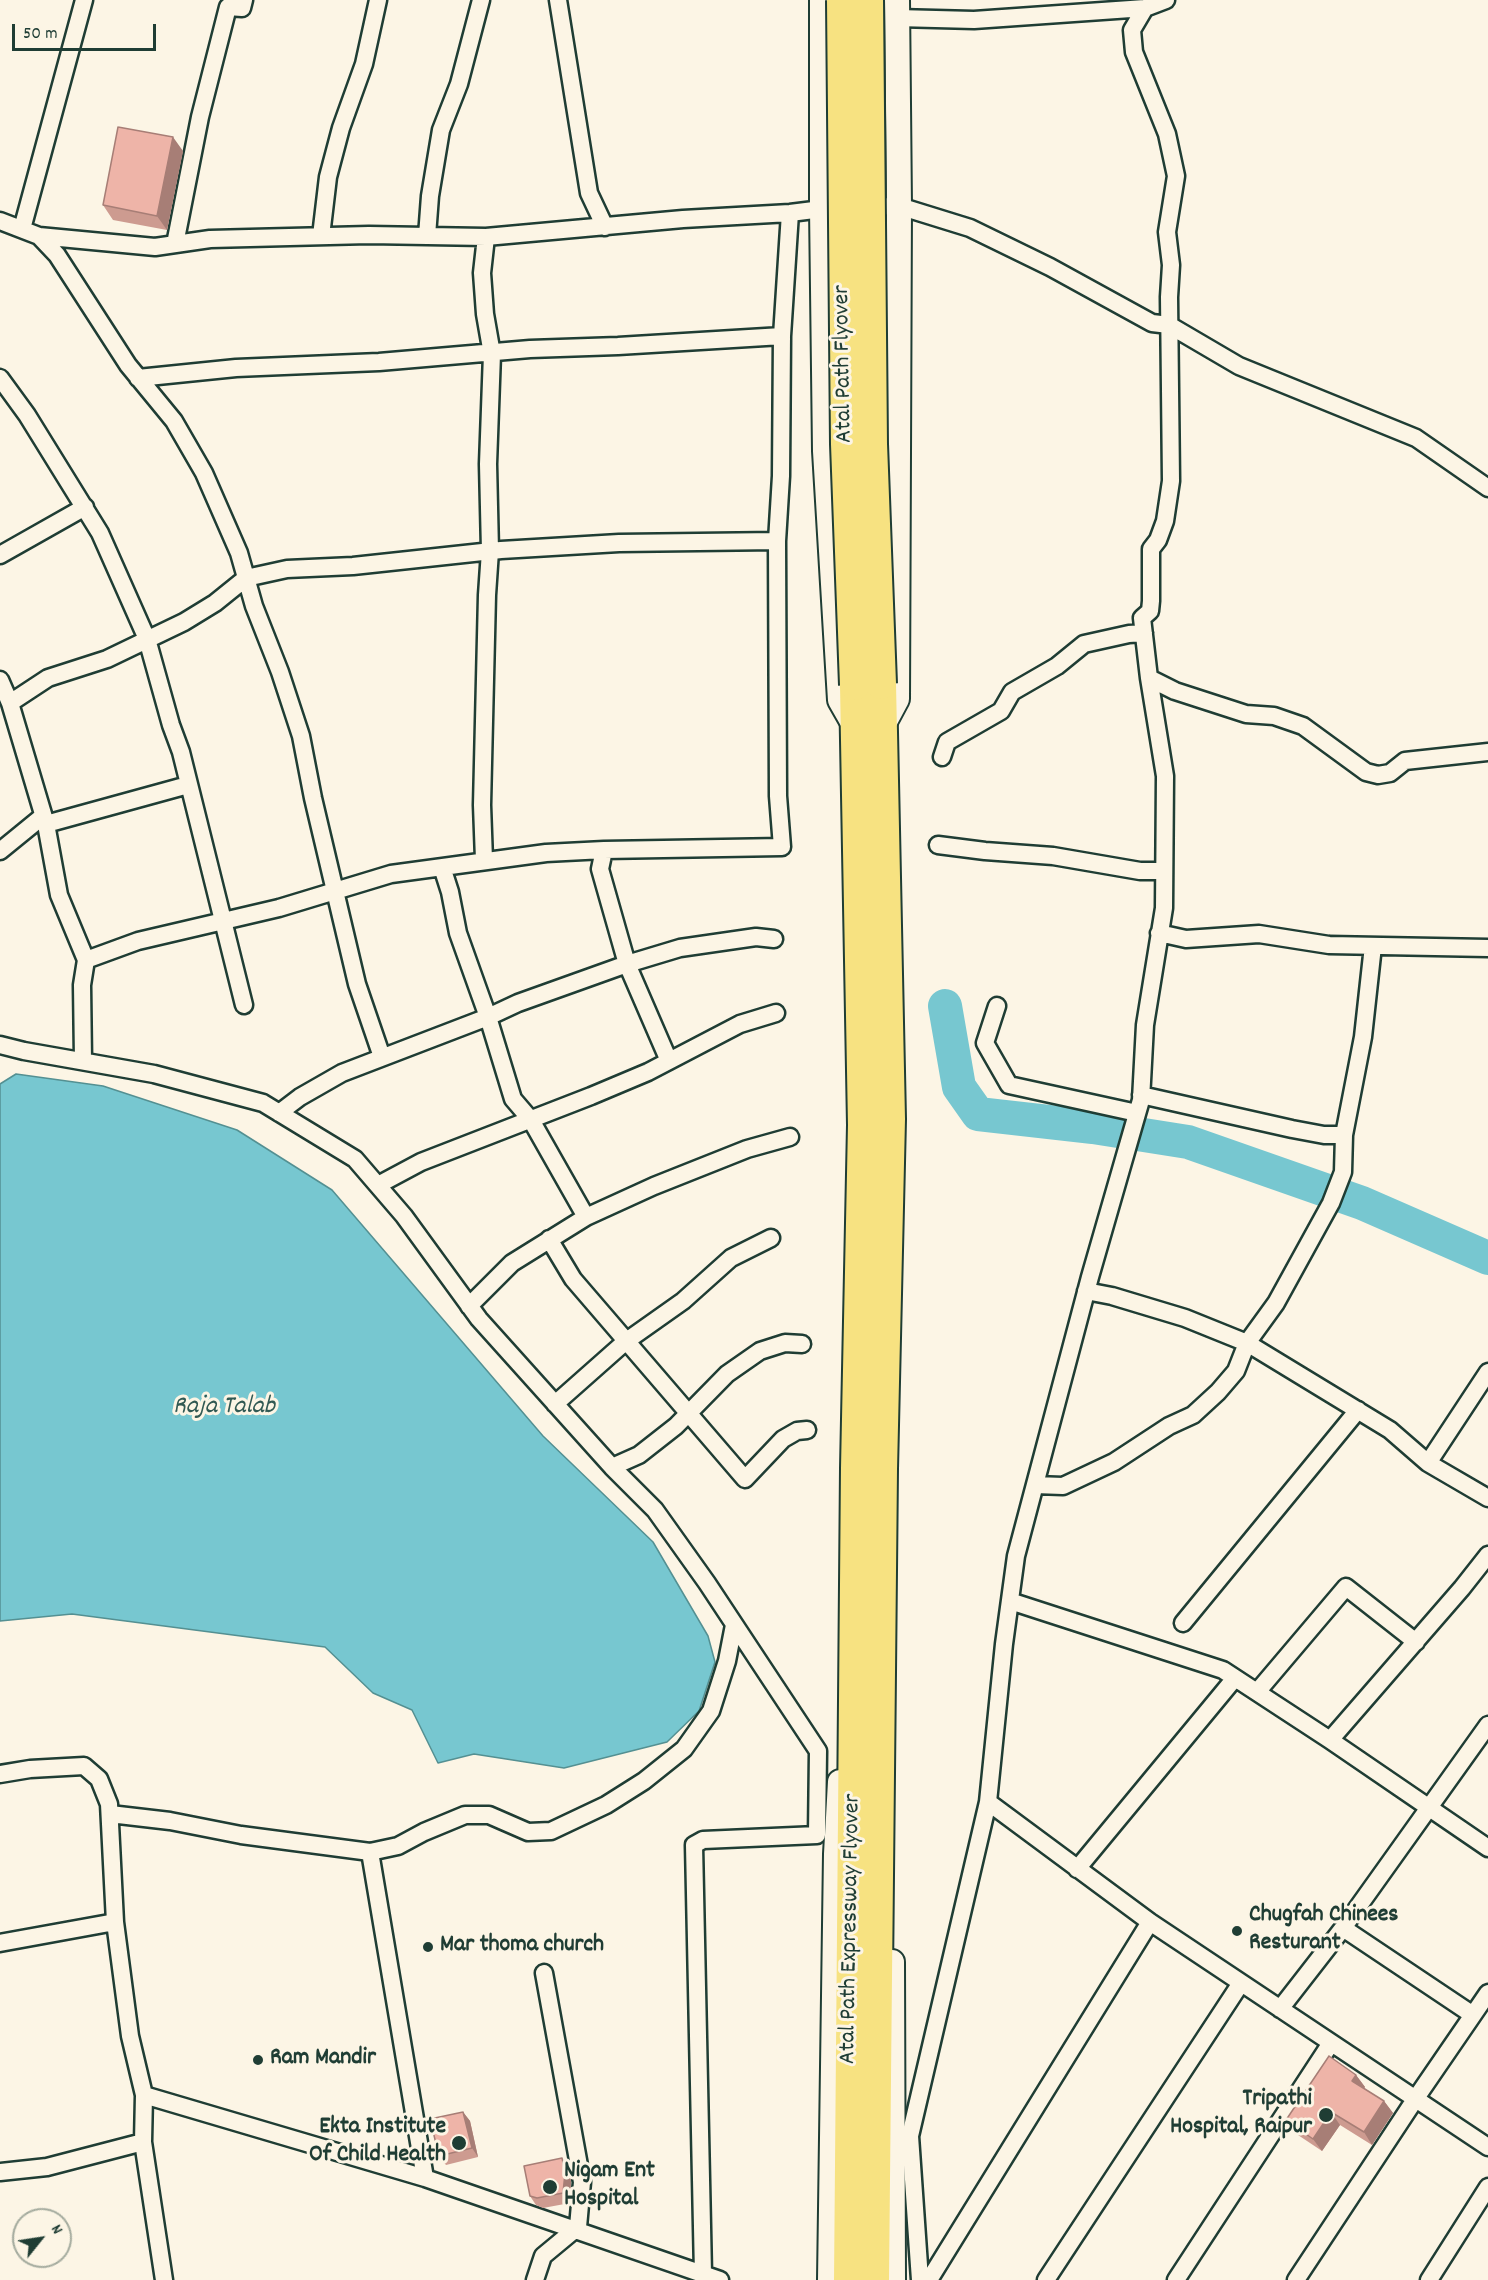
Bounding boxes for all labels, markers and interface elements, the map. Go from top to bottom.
scale bar [15,12,159,50]
text: 50 m [23,22,58,47]
street label: Atal Path Flyover [829,285,861,443]
water label: Raja Talab [173,1392,275,1424]
street label: Atal Path Expressway Flyover [835,1793,869,2065]
place label: Chugfah Chinees Resturant [1249,1903,1398,1959]
marker: Chugfah Chinees Resturant [1230,1924,1244,1938]
place label: Mar thoma church [440,1933,604,1961]
marker: Mar thoma church [421,1940,435,1954]
place label: Ram Mandir [270,2046,376,2074]
marker: Ram Mandir [251,2053,265,2067]
place label: Tripathi Hospital, Raipur [1170,2087,1312,2143]
marker: Tripathi Hospital, Raipur [1317,2106,1335,2124]
place label: Ekta Institute Of Child Health [309,2115,446,2171]
marker: Ekta Institute Of Child Health [450,2134,468,2152]
place label: Nigam Ent Hospital [564,2159,655,2215]
marker: Nigam Ent Hospital [541,2178,559,2196]
north arrow [12,2208,72,2268]
text: N [44,2221,68,2239]

